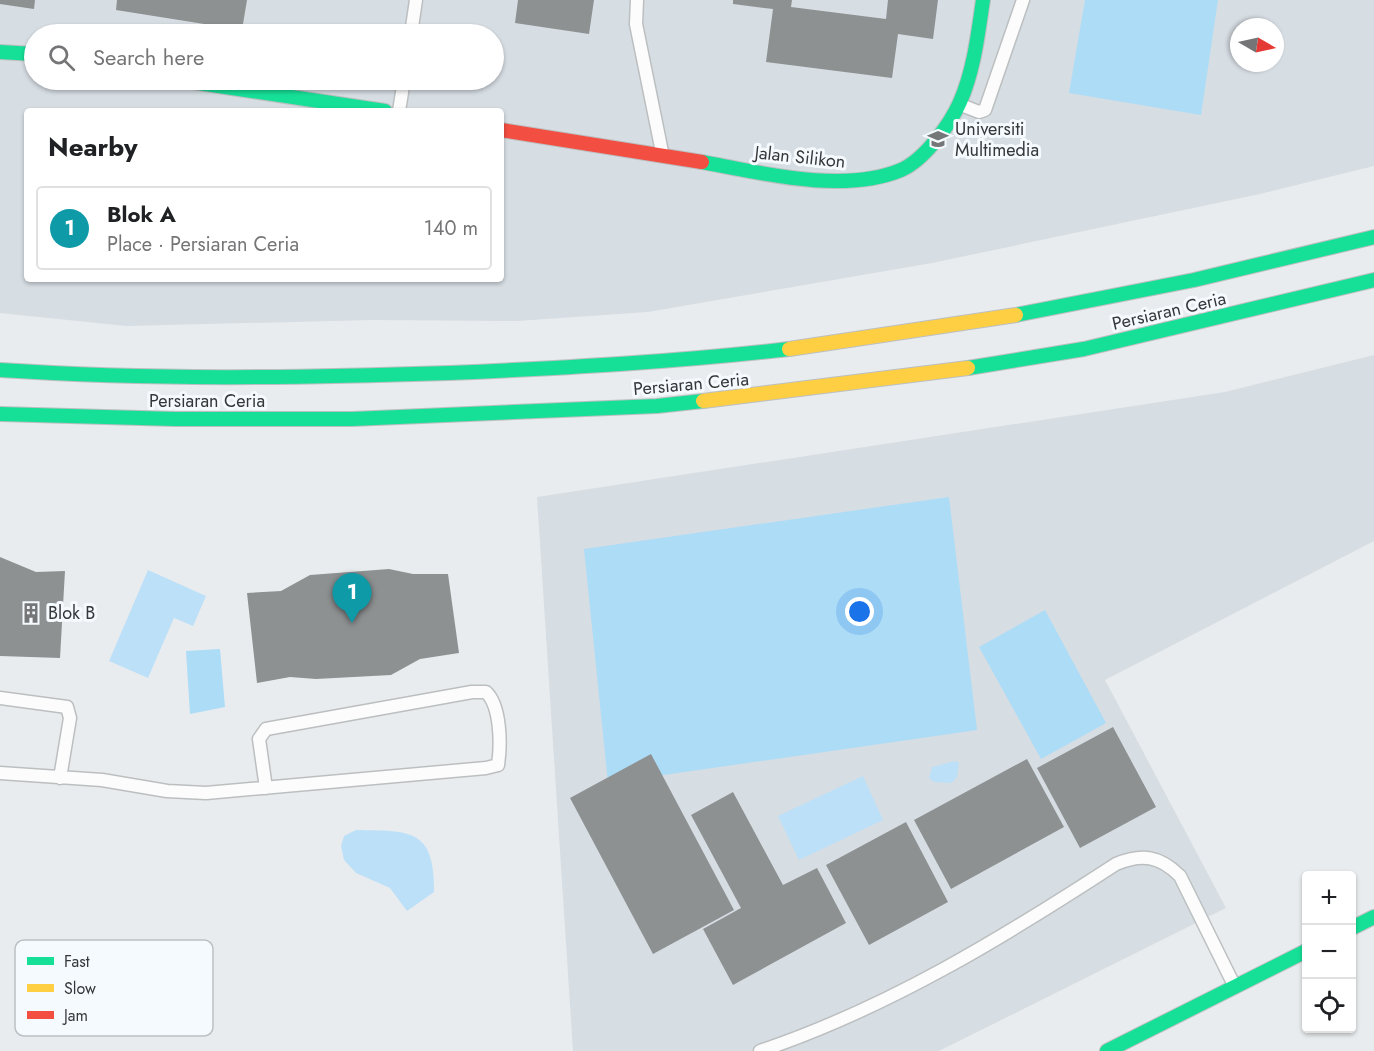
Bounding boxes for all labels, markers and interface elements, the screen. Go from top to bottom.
north arrow [1230,18,1284,72]
search box [24,24,504,90]
icon: search [45,41,78,74]
text: Search here [93,41,204,73]
place label: Universiti Multimedia [955,116,1039,163]
school or university icon: Universiti Multimedia [926,127,950,151]
text: Nearby [48,128,137,166]
street label: Jalan Silikon [751,139,847,175]
text: Blok A [107,198,176,230]
text: 1 [64,214,75,243]
text: 140 m [424,214,478,243]
text: Place · Persiaran Ceria [107,230,299,259]
street label: Persiaran Ceria [1109,285,1229,337]
street label: Persiaran Ceria [632,366,750,402]
street label: Persiaran Ceria [149,388,265,414]
pin: 1 [332,574,372,623]
your location [845,597,874,626]
place label: Blok B [48,600,95,626]
building icon: Blok B [19,601,43,625]
map controls [1302,871,1356,1033]
button: + [1302,871,1356,925]
button: − [1302,925,1356,979]
legend [15,940,213,1036]
text: Fast [64,950,90,973]
text: Slow [64,977,96,1000]
button: locate [1302,979,1356,1033]
text: Jam [62,1004,88,1027]

